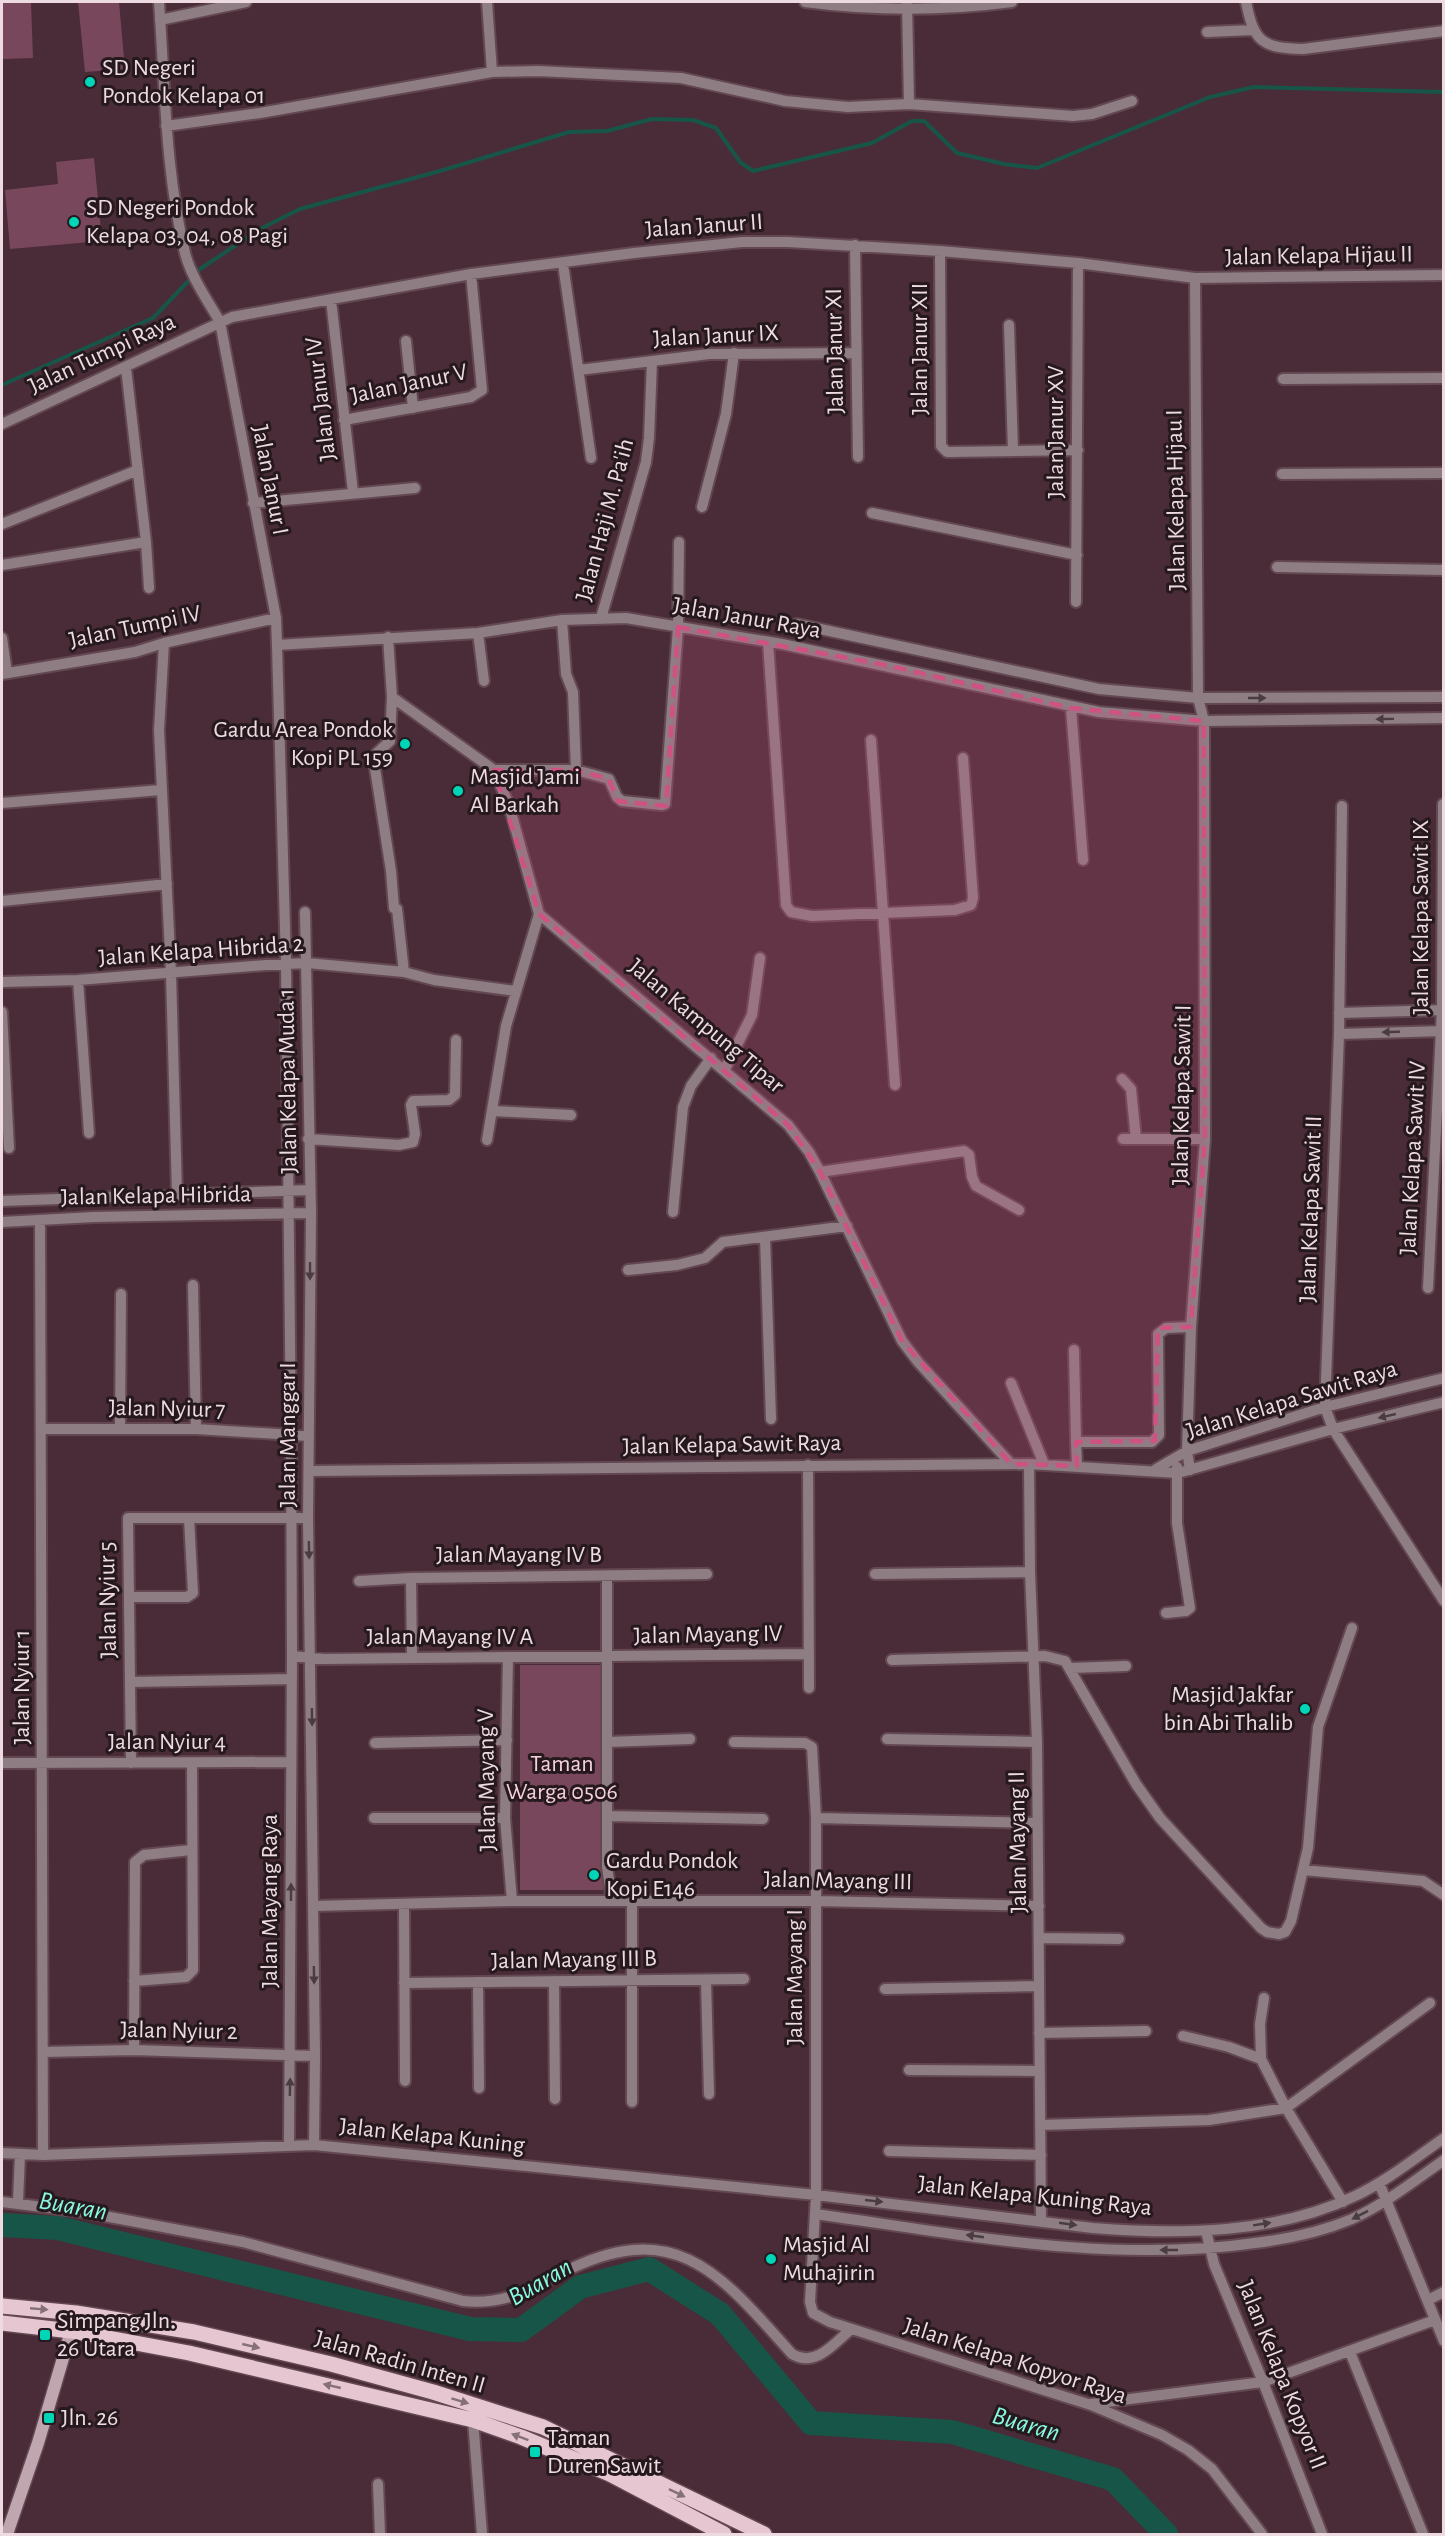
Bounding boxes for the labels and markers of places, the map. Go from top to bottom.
place label: SD Negeri Pondok Kelapa 01 [102,56,265,108]
marker: SD Negeri Pondok Kelapa 01 [83,75,97,89]
place label: SD Negeri Pondok Kelapa 03, 04, 08 Pagi [86,196,288,248]
marker: SD Negeri Pondok Kelapa 03, 04, 08 Pagi [67,215,81,229]
place label: Gardu Area Pondok Kopi PL 159 [214,718,393,770]
marker: Gardu Area Pondok Kopi PL 159 [398,737,412,751]
place label: Masjid Jami Al Barkah [470,765,580,817]
marker: Masjid Jami Al Barkah [451,784,465,798]
place label: Masjid Jakfar bin Abi Thalib [1163,1683,1293,1735]
marker: Masjid Jakfar bin Abi Thalib [1298,1702,1312,1716]
place label: Gardu Pondok Kopi E146 [606,1849,738,1901]
marker: Gardu Pondok Kopi E146 [587,1868,601,1882]
place label: Masjid Al Muhajirin [783,2233,875,2285]
marker: Masjid Al Muhajirin [764,2252,778,2266]
place label: Simpang Jln. 26 Utara [57,2309,176,2361]
marker: Simpang Jln. 26 Utara [38,2328,52,2342]
place label: Jln. 26 [61,2406,118,2430]
marker: Jln. 26 [42,2411,56,2425]
place label: Taman Duren Sawit [547,2426,661,2478]
marker: Taman Duren Sawit [528,2445,542,2459]

